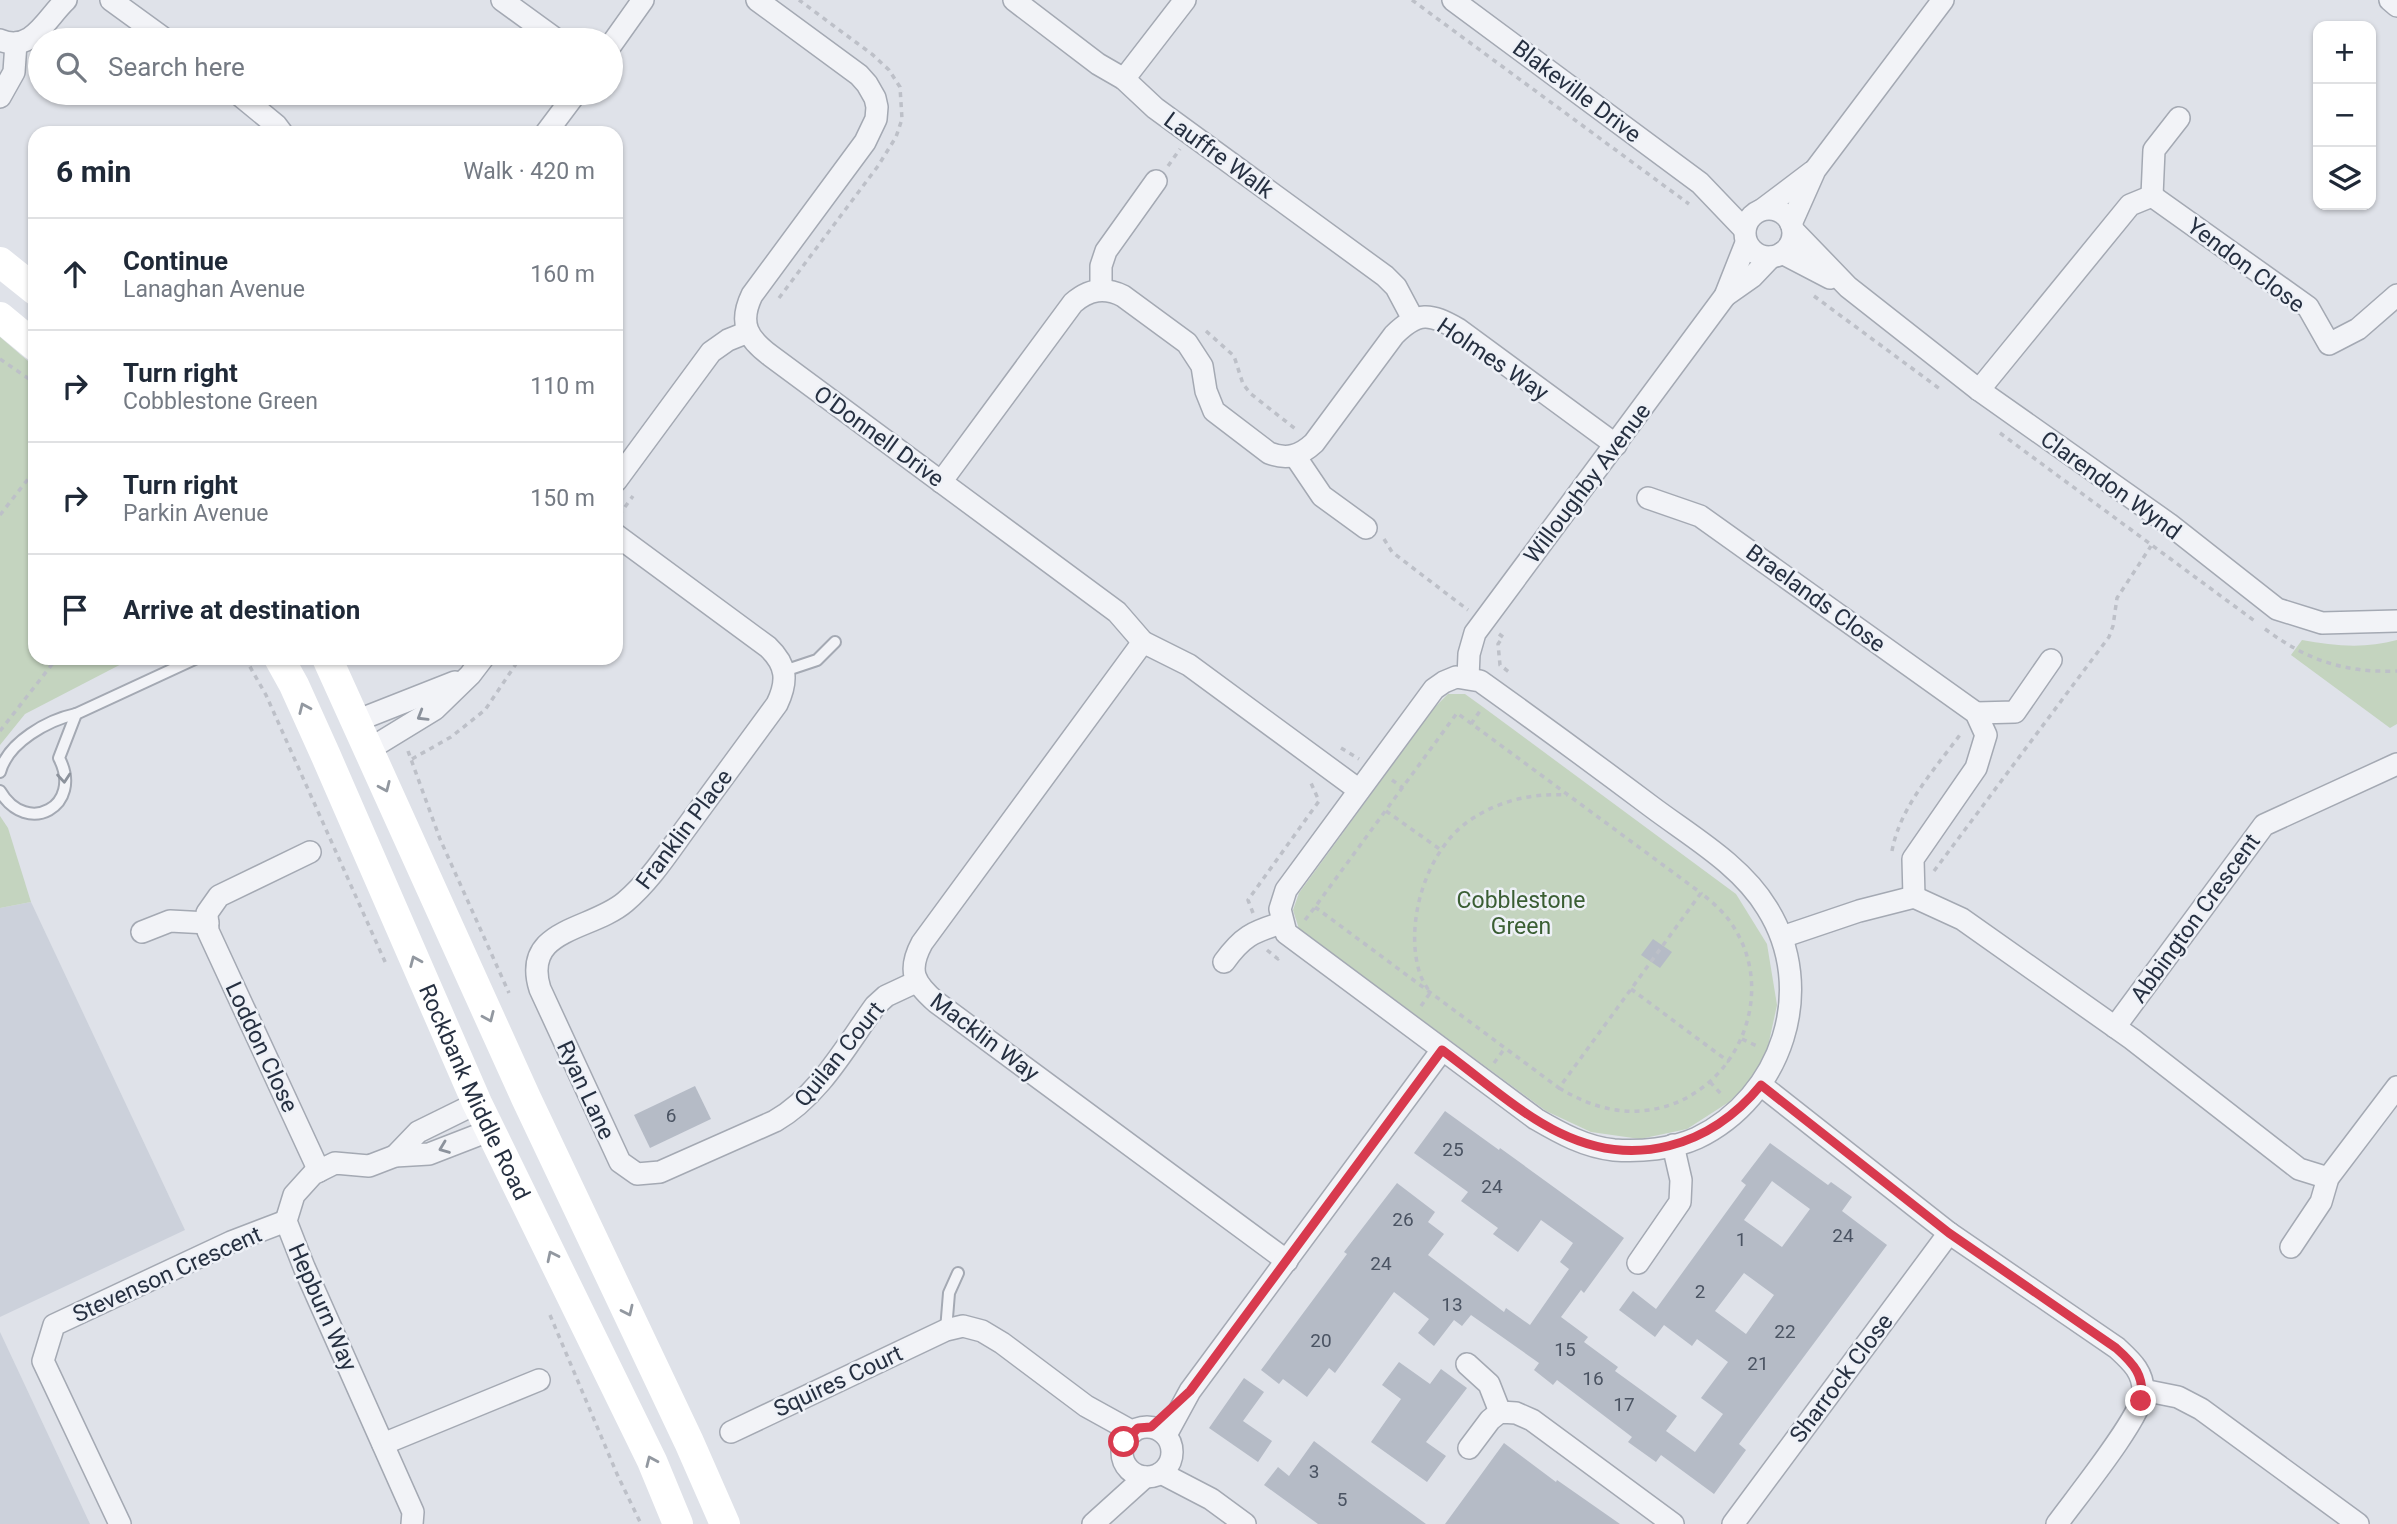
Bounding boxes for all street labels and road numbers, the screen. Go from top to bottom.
street label: Blakeville Drive [1507,34,1646,148]
street label: Lauffre Walk [1159,107,1279,204]
street label: Yendon Close [2182,212,2310,318]
street label: Holmes Way [1432,312,1554,407]
street label: O'Donnell Drive [808,380,949,493]
street label: Willoughby Avenue [1518,398,1656,569]
street label: Clarendon Wynd [2035,425,2186,545]
street label: Braelands Close [1741,539,1891,658]
street label: Franklin Place [631,764,738,895]
street label: Abbington Crescent [2125,829,2266,1008]
street label: Loddon Close [220,978,304,1117]
street label: Rockbank Middle Road [413,980,535,1204]
street label: Macklin Way [925,988,1044,1087]
street label: Quilan Court [789,996,890,1112]
street label: Ryan Lane [551,1037,620,1144]
street label: Stevenson Crescent [69,1221,266,1328]
street label: Hepburn Way [282,1239,363,1375]
street label: Sharrock Close [1784,1308,1899,1448]
street label: Squires Court [770,1340,907,1423]

